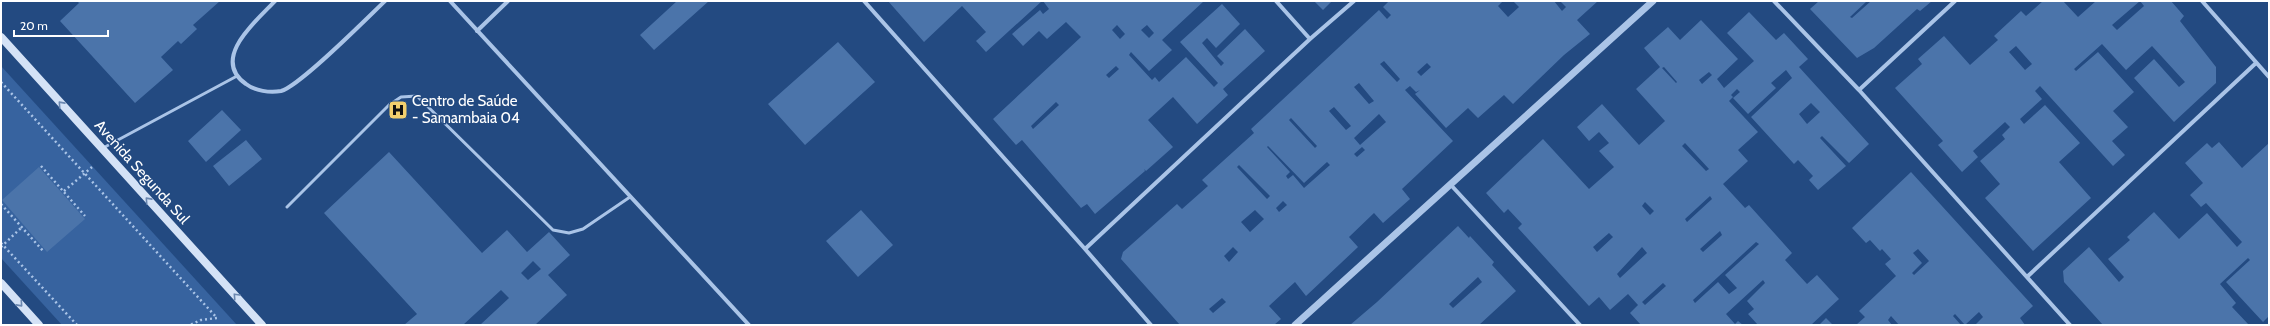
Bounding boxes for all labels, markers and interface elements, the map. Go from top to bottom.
scale bar [14,12,108,38]
text: 20 m [20,18,48,33]
place label: Centro de Saúde - Samambaia 04 [412,92,520,127]
hospital icon: Centro de Saúde - Samambaia 04 [387,99,409,121]
one-way arrow [59,101,66,109]
street label: Avenida Segunda Sul [91,116,194,228]
one-way arrow [146,198,153,205]
one-way arrow [234,294,241,301]
one-way arrow [15,299,22,307]

